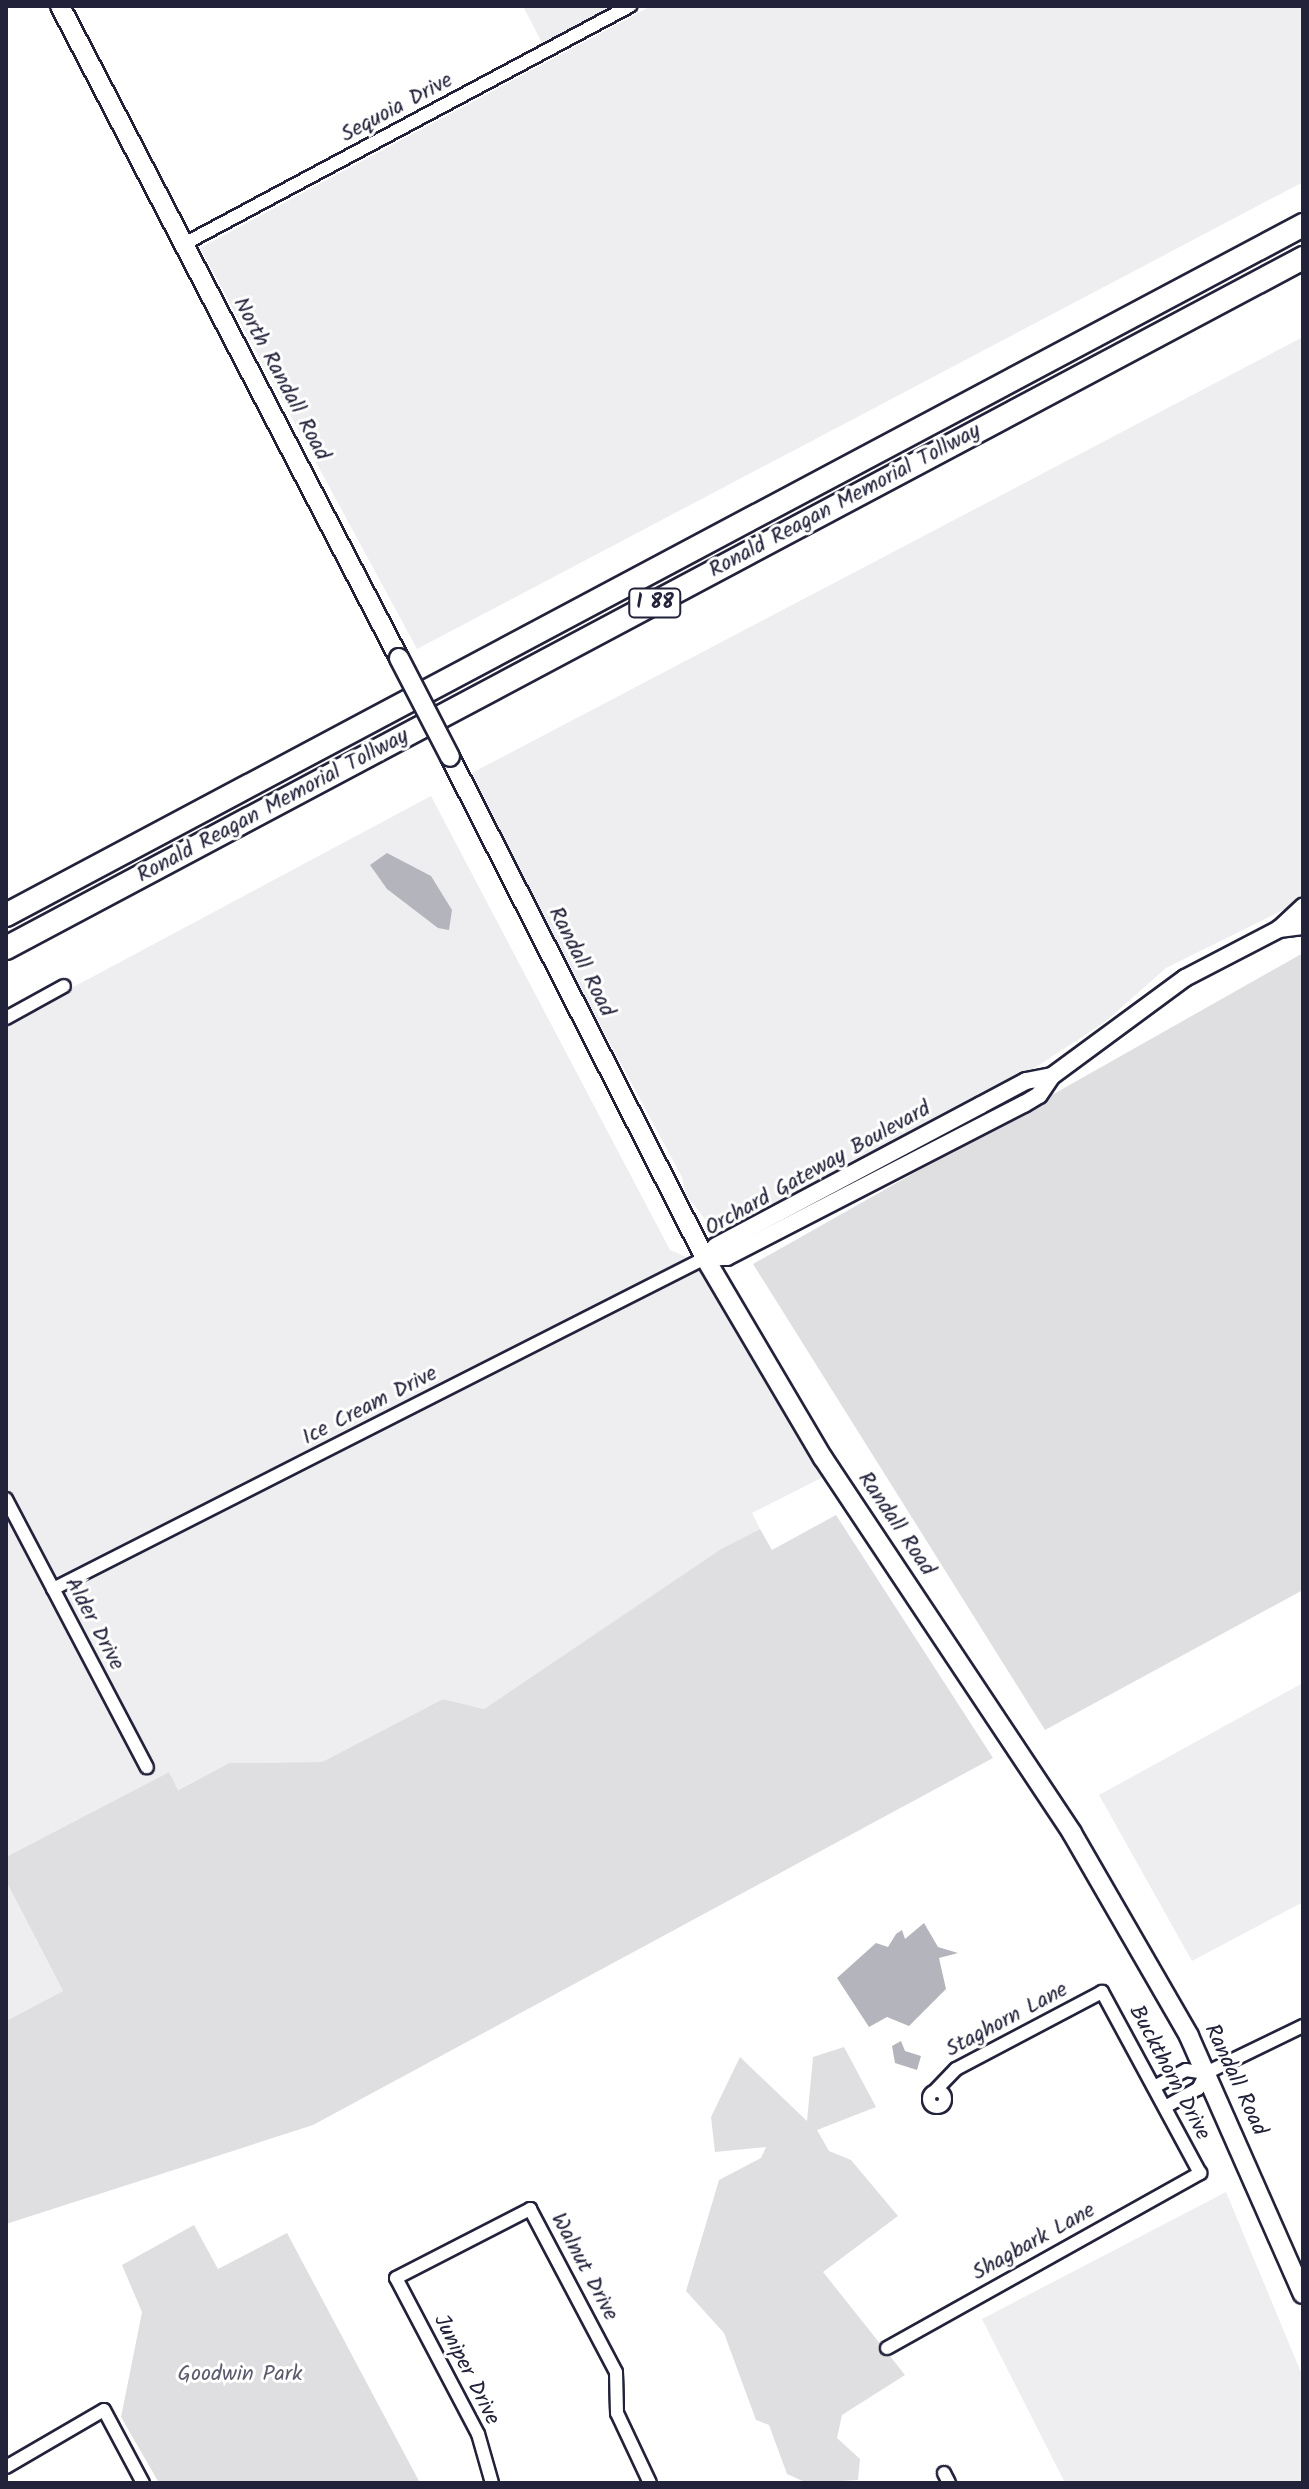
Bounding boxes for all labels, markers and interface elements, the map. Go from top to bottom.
street label: Sequoia Drive [337,68,457,148]
street label: North Randall Road [227,293,335,465]
street label: Ronald Reagan Memorial Tollway [705,418,985,584]
road number: I 88 [627,587,683,619]
street label: Ronald Reagan Memorial Tollway [133,723,413,889]
street label: Randall Road [542,903,620,1021]
street label: Orchard Gateway Boulevard [701,1096,935,1242]
street label: Ice Cream Drive [298,1361,442,1451]
street label: Randall Road [852,1467,940,1581]
street label: Alder Drive [58,1573,130,1675]
street label: Staghorn Lane [941,1977,1073,2063]
street label: Buckthorn Drive [1122,2001,1216,2145]
street label: Randall Road [1198,2020,1272,2140]
street label: Shagbark Lane [968,2197,1100,2287]
street label: Walnut Drive [545,2209,623,2325]
street label: Juniper Drive [427,2310,505,2430]
park label: Goodwin Park [178,2362,302,2388]

